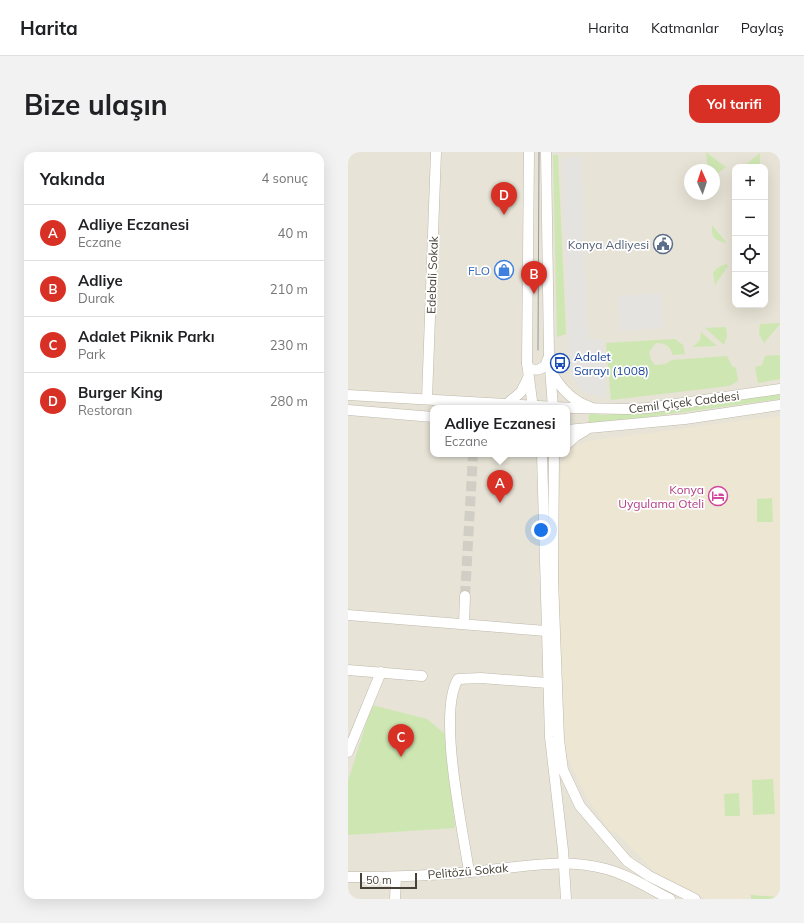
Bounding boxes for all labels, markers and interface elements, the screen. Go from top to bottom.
text: Harita [20,16,78,40]
text: Harita [588,19,629,37]
text: Katmanlar [651,19,719,37]
text: Paylaş [741,19,784,37]
button: Yol tarifi [689,85,780,123]
text: Bize ulaşın [24,87,168,122]
north arrow [684,164,720,200]
map controls [732,164,768,308]
button: + [732,164,768,200]
text: Yakında [40,168,105,189]
text: 4 sonuç [261,170,308,186]
pin: D [491,182,517,215]
button: − [732,200,768,236]
text: Adliye Eczanesi [78,215,189,234]
text: A [48,225,58,241]
text: 40 m [278,225,308,241]
public building icon: Konya Adliyesi [652,233,674,255]
text: Eczane [78,234,121,250]
street label: Edebali Sokak [423,235,441,314]
button: locate [732,236,768,272]
place label: Konya Adliyesi [568,237,649,252]
shop icon: FLO [493,259,515,281]
pin: B [521,261,547,294]
place label: FLO [468,263,490,278]
text: Adliye [78,271,123,290]
button: layers [732,272,768,308]
text: B [49,281,57,297]
text: 210 m [270,281,308,297]
text: Durak [78,290,114,306]
text: Adalet Piknik Parkı [78,327,215,346]
text: C [49,337,57,353]
text: 230 m [270,337,308,353]
text: Park [78,346,105,362]
place label: Adalet Sarayı (1008) [574,349,649,378]
bus stop icon: Adalet Sarayı (1008) [549,352,571,374]
text: Burger King [78,383,163,402]
street label: Cemil Çiçek Caddesi [628,388,740,416]
text: D [48,393,58,409]
text: 280 m [270,393,308,409]
text: Restoran [78,402,132,418]
popup [430,405,570,457]
text: Adliye Eczanesi [444,414,556,433]
text: Eczane [444,433,488,449]
pin: A [487,470,513,503]
place label: Konya Uygulama Oteli [618,482,704,511]
hotel icon: Konya Uygulama Oteli [707,485,729,507]
your location [531,520,551,540]
pin: C [388,724,414,757]
street label: Pelitözü Sokak [427,860,510,882]
scale bar [360,871,417,890]
text: 50 m [366,873,392,887]

